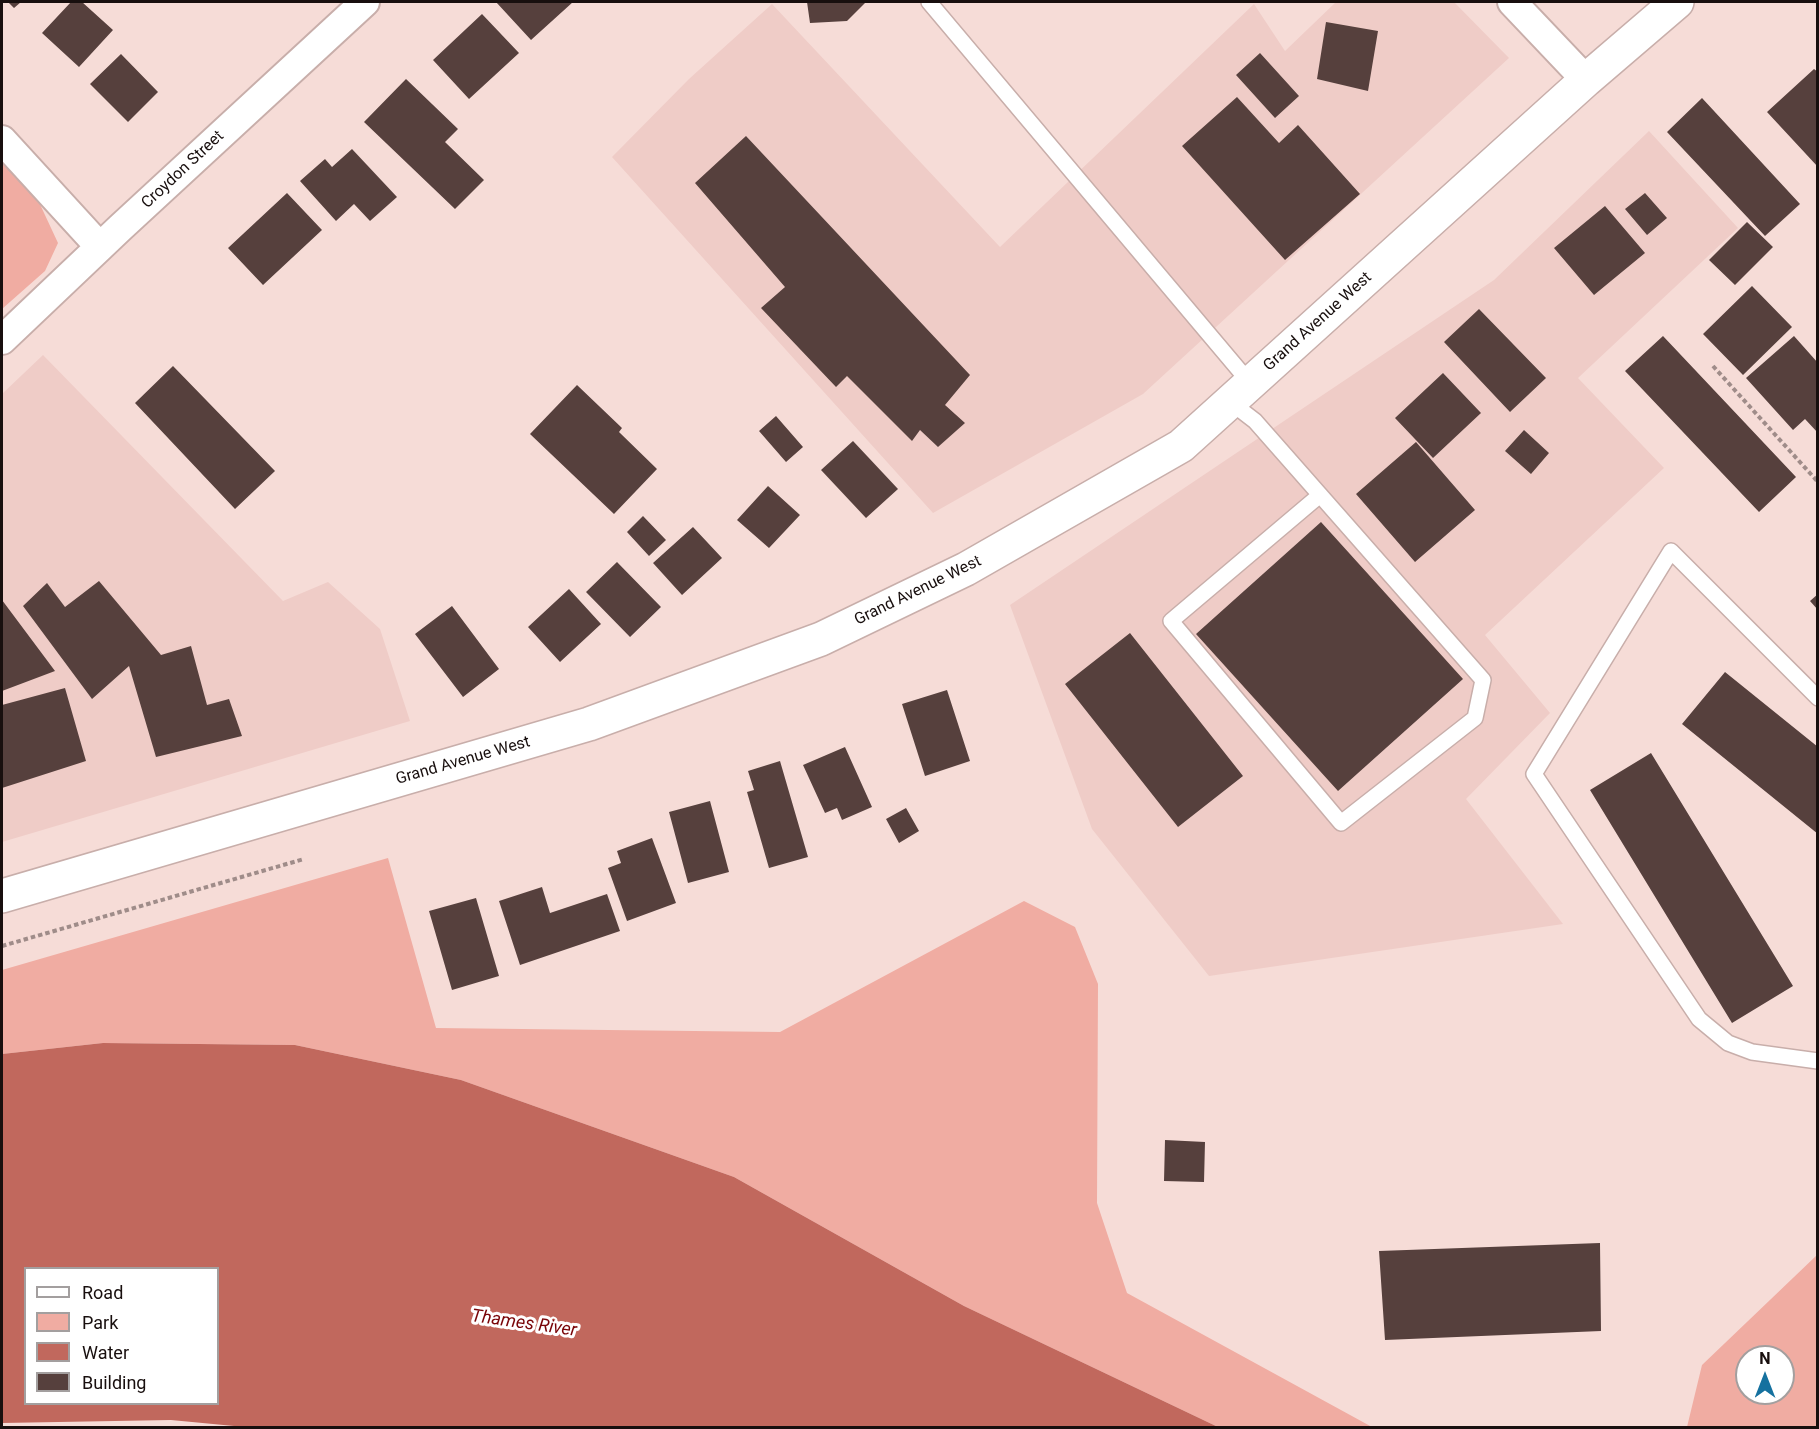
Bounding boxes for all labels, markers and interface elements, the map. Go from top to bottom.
street label: Croydon Street [138,127,228,213]
street label: Grand Avenue West [1260,268,1376,376]
street label: Grand Avenue West [851,552,985,630]
street label: Grand Avenue West [394,733,532,789]
legend [24,1267,219,1405]
text: Road [82,1282,123,1303]
water label: Thames River [470,1306,578,1342]
text: Park [82,1312,118,1333]
text: Water [82,1342,129,1363]
north arrow [1735,1345,1795,1405]
text: N [1759,1349,1771,1368]
text: Building [82,1372,146,1393]

